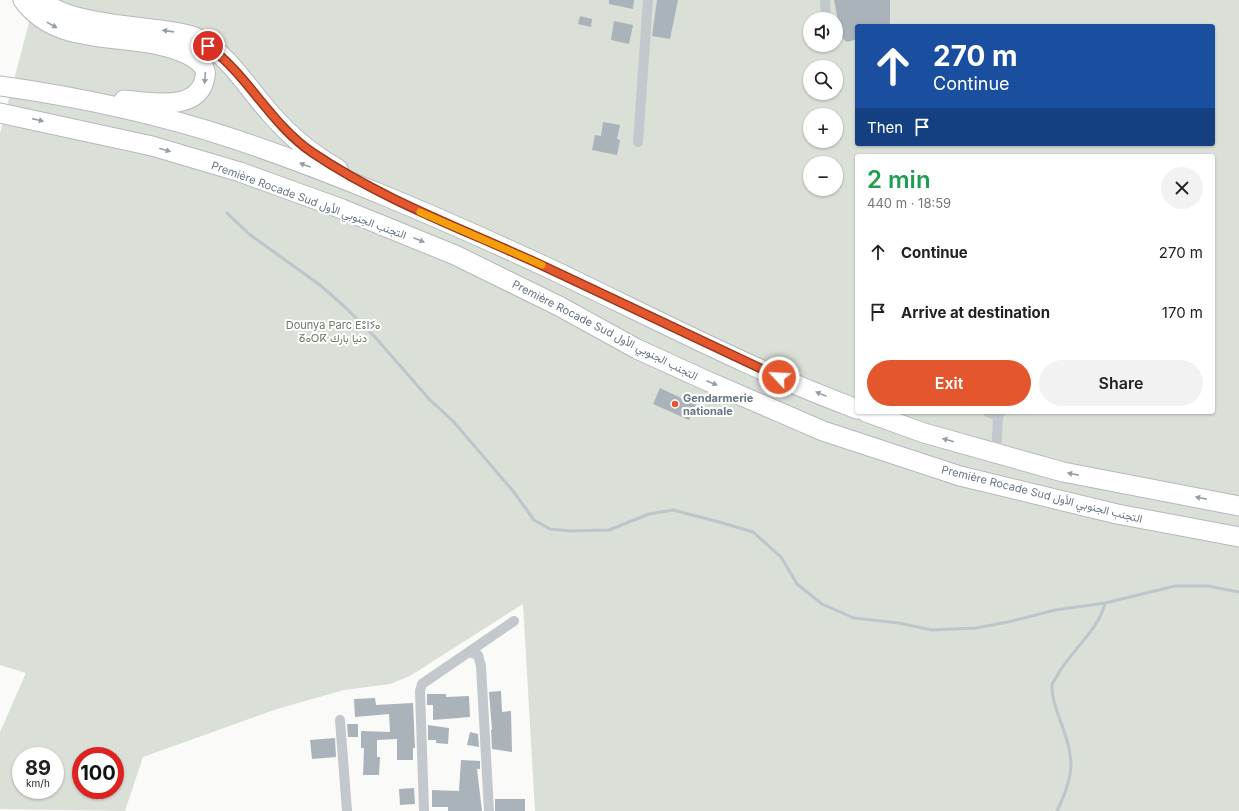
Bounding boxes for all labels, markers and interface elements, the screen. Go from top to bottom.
map controls [803,12,843,196]
button: sound [803,12,843,52]
one-way arrow [46,22,58,28]
one-way arrow [162,28,174,34]
pin [191,29,225,63]
icon: arrive [197,35,219,57]
text: 270 m [933,39,1018,73]
icon: ahead [867,40,919,92]
button: search [803,60,843,100]
one-way arrow [201,72,208,84]
text: Continue [933,73,1010,94]
button: + [803,108,843,148]
icon: arrive [911,116,933,138]
one-way arrow [32,118,44,124]
text: Then [867,118,903,137]
one-way arrow [159,147,171,153]
button: − [803,156,843,196]
street label: Première Rocade Sud التجنب الجنوبي الأول [209,158,408,245]
one-way arrow [299,162,311,168]
text: 2 min [867,165,931,194]
button: close [1161,167,1203,209]
text: 440 m · 18:59 [867,195,951,211]
one-way arrow [413,238,425,244]
icon: ahead [867,241,889,263]
text: Continue [901,243,968,262]
text: 270 m [1159,243,1203,262]
street label: Première Rocade Sud التجنب الجنوبي الأول [508,277,700,386]
icon: arrive [867,301,889,323]
text: Arrive at destination [901,303,1050,322]
text: 170 m [1162,303,1203,322]
park label: Dounya Parc ⴹⵓⵏⵢⴰ ⵒⴰⵔⴽ دنيا بارك [286,318,380,345]
position arrow [758,356,800,398]
button: Exit [867,360,1031,406]
button: Share [1039,360,1203,406]
one-way arrow [706,380,717,386]
place label: Gendarmerie nationale [683,391,754,418]
one-way arrow [815,391,826,397]
marker: Gendarmerie nationale [670,399,680,409]
one-way arrow [941,437,953,443]
street label: Première Rocade Sud التجنب الجنوبي الأول [939,462,1144,529]
one-way arrow [1067,471,1079,477]
one-way arrow [1195,495,1207,501]
speed limit sign: 100 [72,747,124,799]
text: 89 [25,756,51,780]
text: km/h [26,777,50,789]

